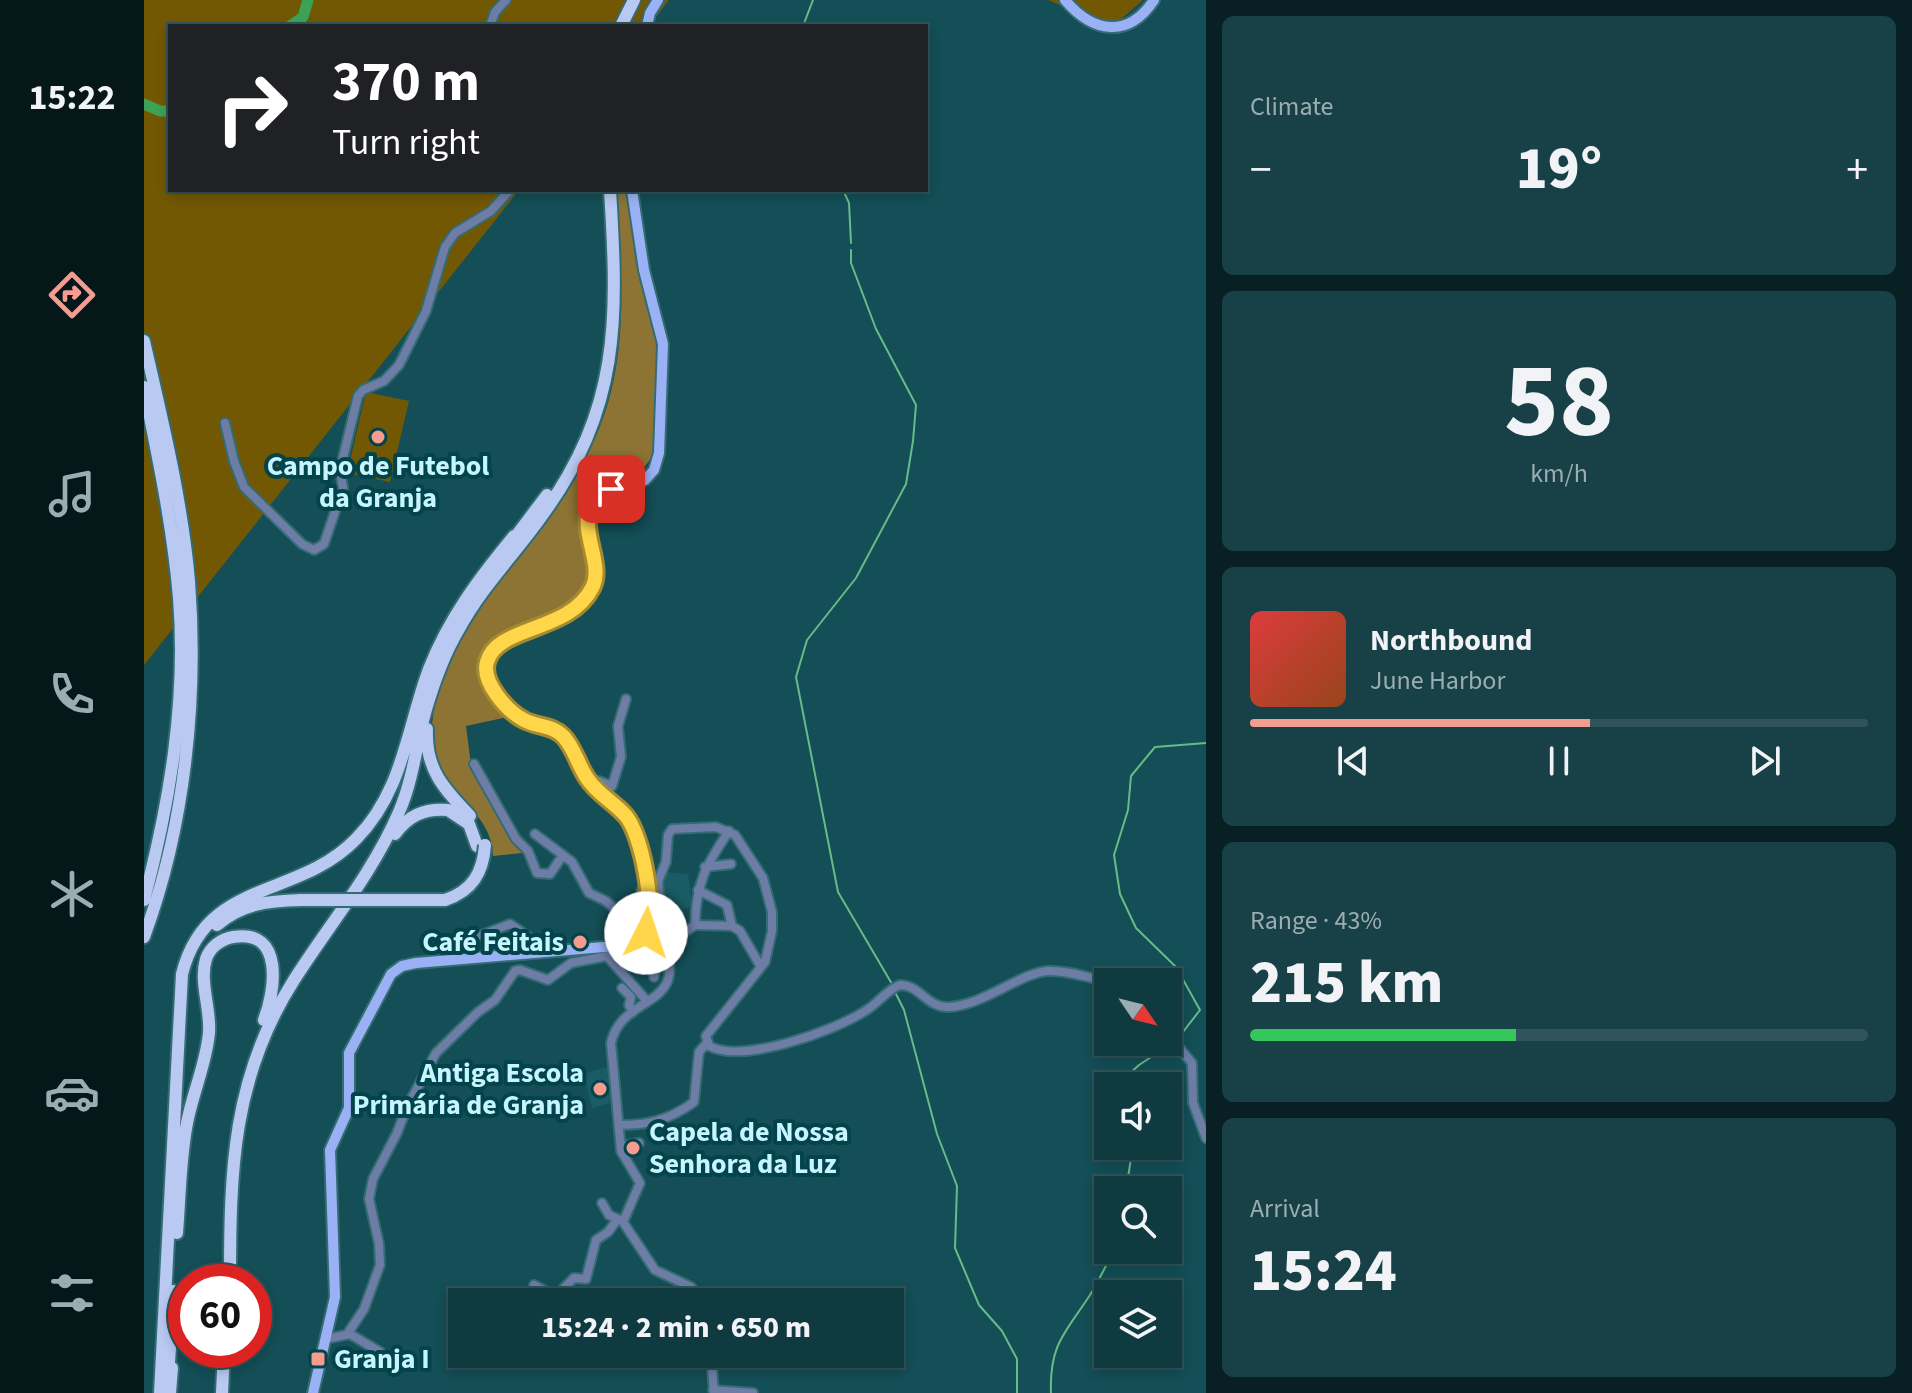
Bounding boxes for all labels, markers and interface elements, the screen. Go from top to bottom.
text: 370 m [332,43,480,122]
icon: right [200,56,304,160]
text: 15:22 [29,72,115,123]
text: Climate [1250,88,1334,125]
text: Turn right [332,117,480,168]
text: 19° [1516,127,1602,212]
text: − [1250,139,1272,202]
text: + [1846,139,1868,202]
icon: directions [44,267,100,323]
text: 58 [1504,329,1614,477]
marker: Campo de Futebol da Granja [369,428,387,446]
place label: Campo de Futebol da Granja [267,446,489,518]
pin [577,455,645,523]
text: km/h [1530,455,1588,492]
icon: music [44,466,100,522]
icon: arrive [589,467,633,511]
text: Northbound [1370,619,1532,662]
text: June Harbor [1370,662,1506,699]
icon: phone [44,666,100,722]
icon: previous [1331,739,1375,783]
icon: pause [1537,739,1581,783]
icon: next [1743,739,1787,783]
icon: climate [44,866,100,922]
position arrow [604,891,688,975]
text: Range · 43% [1250,902,1382,939]
place label: Café Feitais [422,922,564,962]
marker: Café Feitais [571,933,589,951]
text: 215 km [1250,941,1443,1026]
north arrow [1094,968,1182,1056]
map controls [1094,968,1182,1368]
place label: Antiga Escola Primária de Granja [353,1053,584,1125]
icon: car [44,1065,100,1121]
button: sound [1094,1072,1182,1160]
marker: Antiga Escola Primária de Granja [591,1080,609,1098]
place label: Capela de Nossa Senhora da Luz [649,1112,849,1184]
marker: Capela de Nossa Senhora da Luz [624,1139,642,1157]
button: search [1094,1176,1182,1264]
text: Arrival [1250,1190,1320,1227]
text: 15:24 [1250,1229,1397,1314]
speed limit sign: 60 [168,1264,272,1368]
icon: filters [44,1265,100,1321]
button: layers [1094,1280,1182,1368]
text: 15:24 · 2 min · 650 m [541,1306,811,1349]
place label: Granja I [334,1339,430,1379]
marker: Granja I [309,1350,327,1368]

